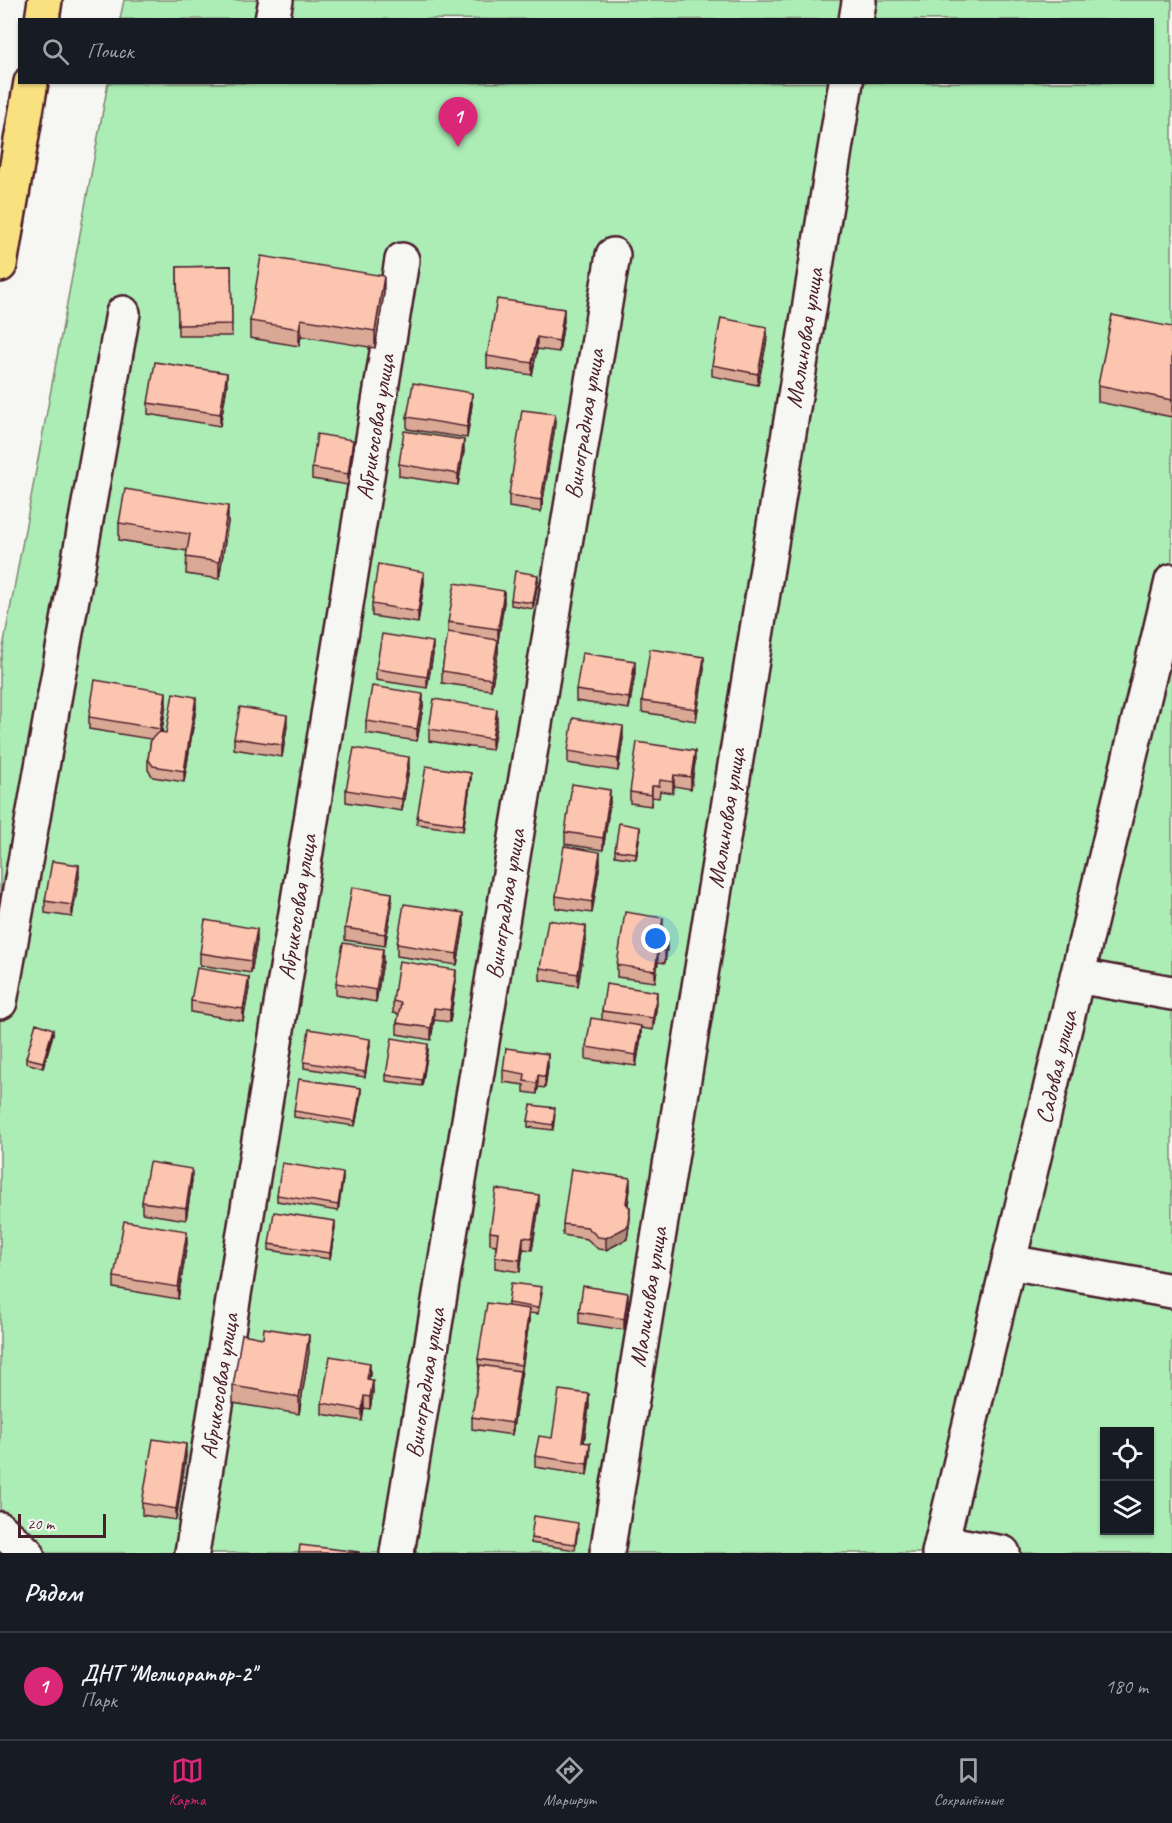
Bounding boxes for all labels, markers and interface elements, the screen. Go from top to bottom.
search box [18,18,1154,84]
icon: search [39,35,72,68]
text: Поиск [87,37,133,65]
pin: 1 [438,98,478,147]
street label: Малиновая улица [778,265,830,410]
street label: Виноградная улица [557,346,611,501]
street label: Абрикосовая улица [349,351,402,502]
street label: Малиновая улица [700,745,752,890]
street label: Виноградная улица [478,826,532,981]
street label: Абрикосовая улица [271,831,324,982]
your location [641,924,670,953]
street label: Садовая улица [1028,1006,1084,1126]
street label: Малиновая улица [622,1224,674,1369]
street label: Виноградная улица [398,1305,452,1460]
street label: Абрикосовая улица [193,1310,246,1461]
map controls [1100,1427,1154,1535]
button: locate [1100,1427,1154,1481]
button: layers [1100,1481,1154,1535]
scale bar [18,1511,106,1538]
text: 20 m [27,1514,54,1534]
text: Рядом [24,1576,82,1609]
text: ДНТ "Мелиоратор-2" [81,1660,256,1688]
text: 1 [39,1674,48,1699]
text: 180 m [1105,1674,1148,1699]
text: Парк [81,1688,117,1713]
tab: Карта [169,1754,205,1810]
tab: Маршрут [543,1754,596,1810]
tab: Сохранённые [934,1754,1003,1810]

